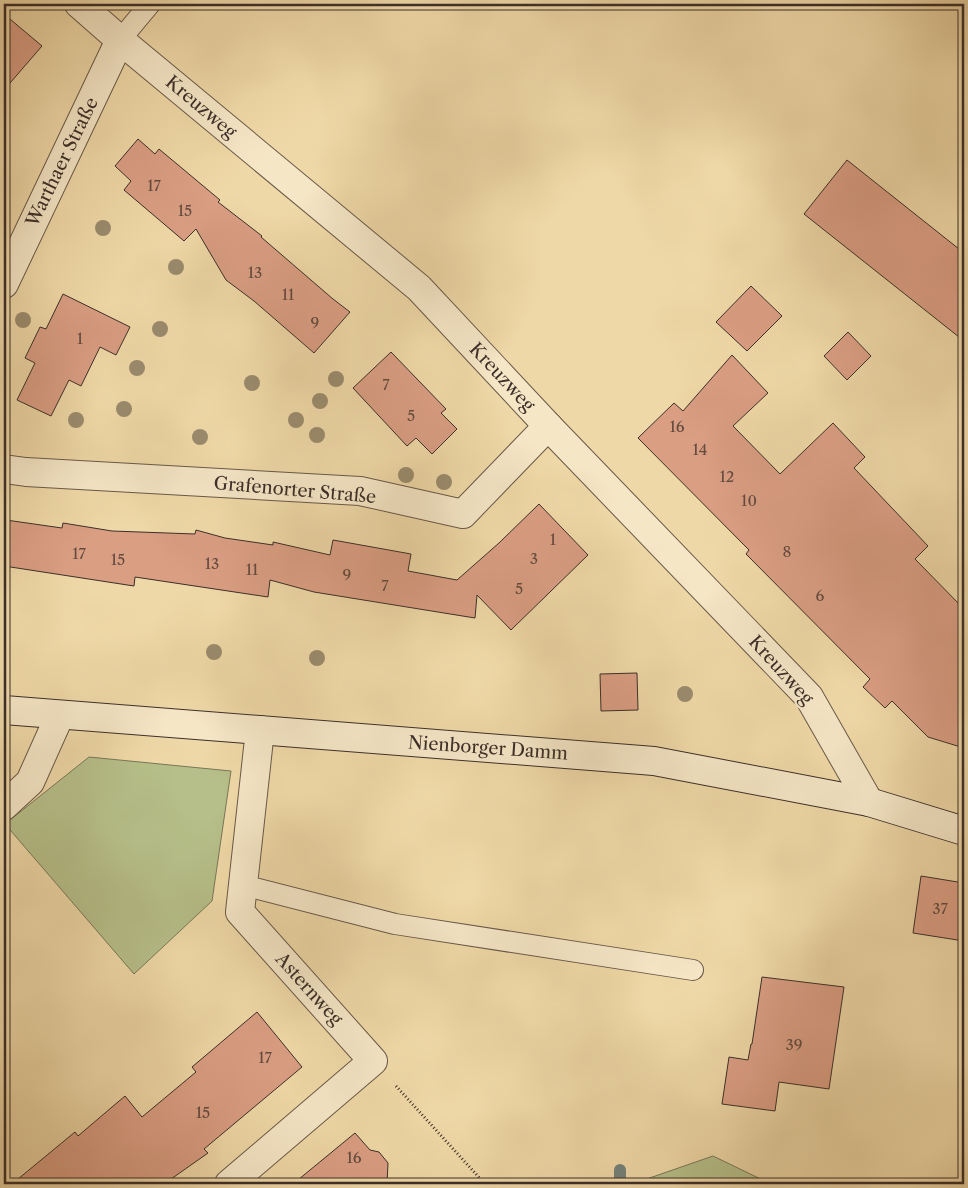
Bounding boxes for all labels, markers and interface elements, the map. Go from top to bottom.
street label: Kreuzweg [161,71,241,143]
street label: Warthaer Straße [21,94,103,231]
house number: 17 [147,176,161,195]
house number: 15 [178,201,192,220]
house number: 13 [248,263,262,282]
house number: 11 [282,285,295,304]
house number: 9 [311,313,319,332]
house number: 1 [77,329,84,348]
street label: Kreuzweg [465,338,540,416]
house number: 7 [382,375,390,394]
house number: 5 [407,406,415,425]
house number: 16 [669,417,685,436]
house number: 14 [693,440,707,459]
house number: 12 [720,467,734,486]
street label: Grafenorter Straße [213,472,377,508]
house number: 10 [741,491,757,510]
house number: 1 [550,530,557,549]
house number: 8 [783,542,792,561]
house number: 17 [72,544,86,563]
house number: 3 [530,549,538,568]
house number: 15 [111,550,125,569]
house number: 13 [205,554,219,573]
house number: 11 [246,560,259,579]
house number: 9 [343,565,351,584]
house number: 7 [381,576,389,595]
house number: 5 [515,579,523,598]
house number: 6 [816,586,825,605]
street label: Kreuzweg [744,631,818,710]
street label: Nienborger Damm [407,731,569,765]
house number: 37 [932,899,948,918]
street label: Asternweg [270,947,348,1030]
house number: 39 [785,1035,803,1054]
house number: 17 [258,1048,272,1067]
house number: 15 [196,1103,210,1122]
house number: 16 [346,1148,362,1167]

